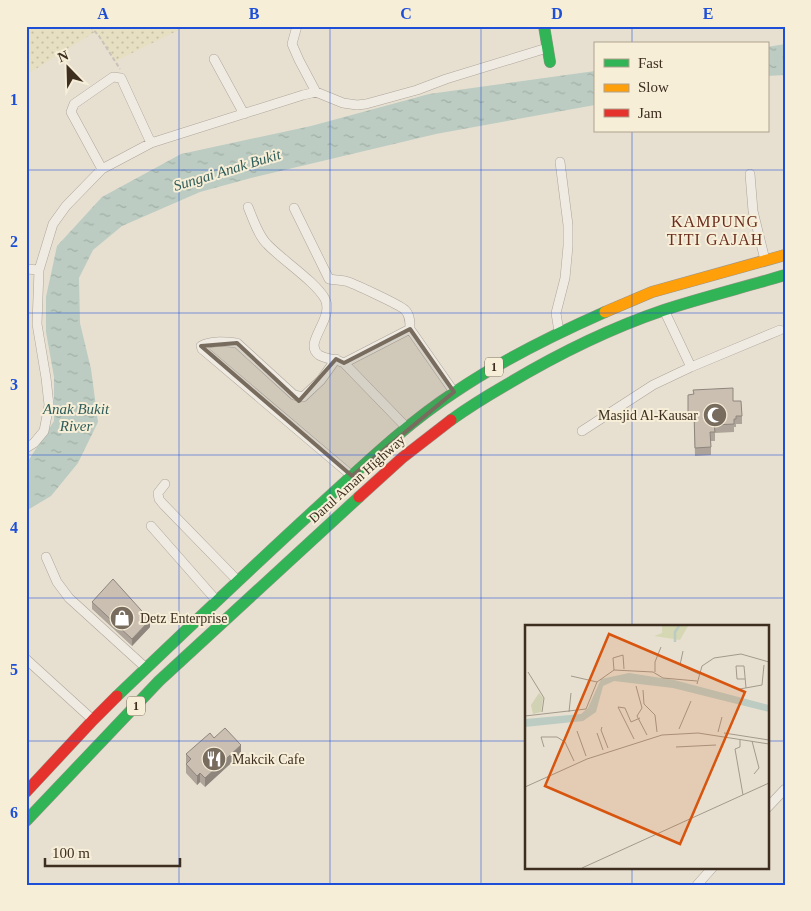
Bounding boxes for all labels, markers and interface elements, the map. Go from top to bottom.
text: A [97,5,109,22]
text: B [249,5,260,22]
text: C [400,5,412,22]
text: D [551,5,563,22]
text: E [703,5,713,22]
north arrow [42,42,92,92]
legend [594,42,768,132]
text: N [56,48,71,65]
text: Fast [638,55,664,71]
text: Slow [638,79,669,95]
text: 1 [10,91,18,108]
text: Jam [638,105,662,121]
water label: Sungai Anak Bukit [171,146,283,194]
district label: KAMPUNG TITI GAJAH [667,213,763,248]
text: 2 [10,233,18,250]
road number: 1 [485,358,503,377]
text: 3 [10,376,18,393]
water label: Anak Bukit River [42,401,110,434]
mosque icon: Masjid Al-Kausar [702,402,728,428]
place label: Masjid Al-Kausar [598,408,698,423]
street label: Darul Aman Highway [306,432,408,526]
text: 4 [10,519,18,536]
shop icon: Detz Enterprise [109,605,135,631]
place label: Detz Enterprise [140,611,227,626]
inset map [525,625,768,868]
text: 5 [10,661,18,678]
road number: 1 [127,696,145,716]
restaurant icon: Makcik Cafe [201,746,227,772]
place label: Makcik Cafe [232,752,305,767]
text: 6 [10,804,18,821]
scale bar [45,836,180,868]
text: 100 m [52,845,90,861]

